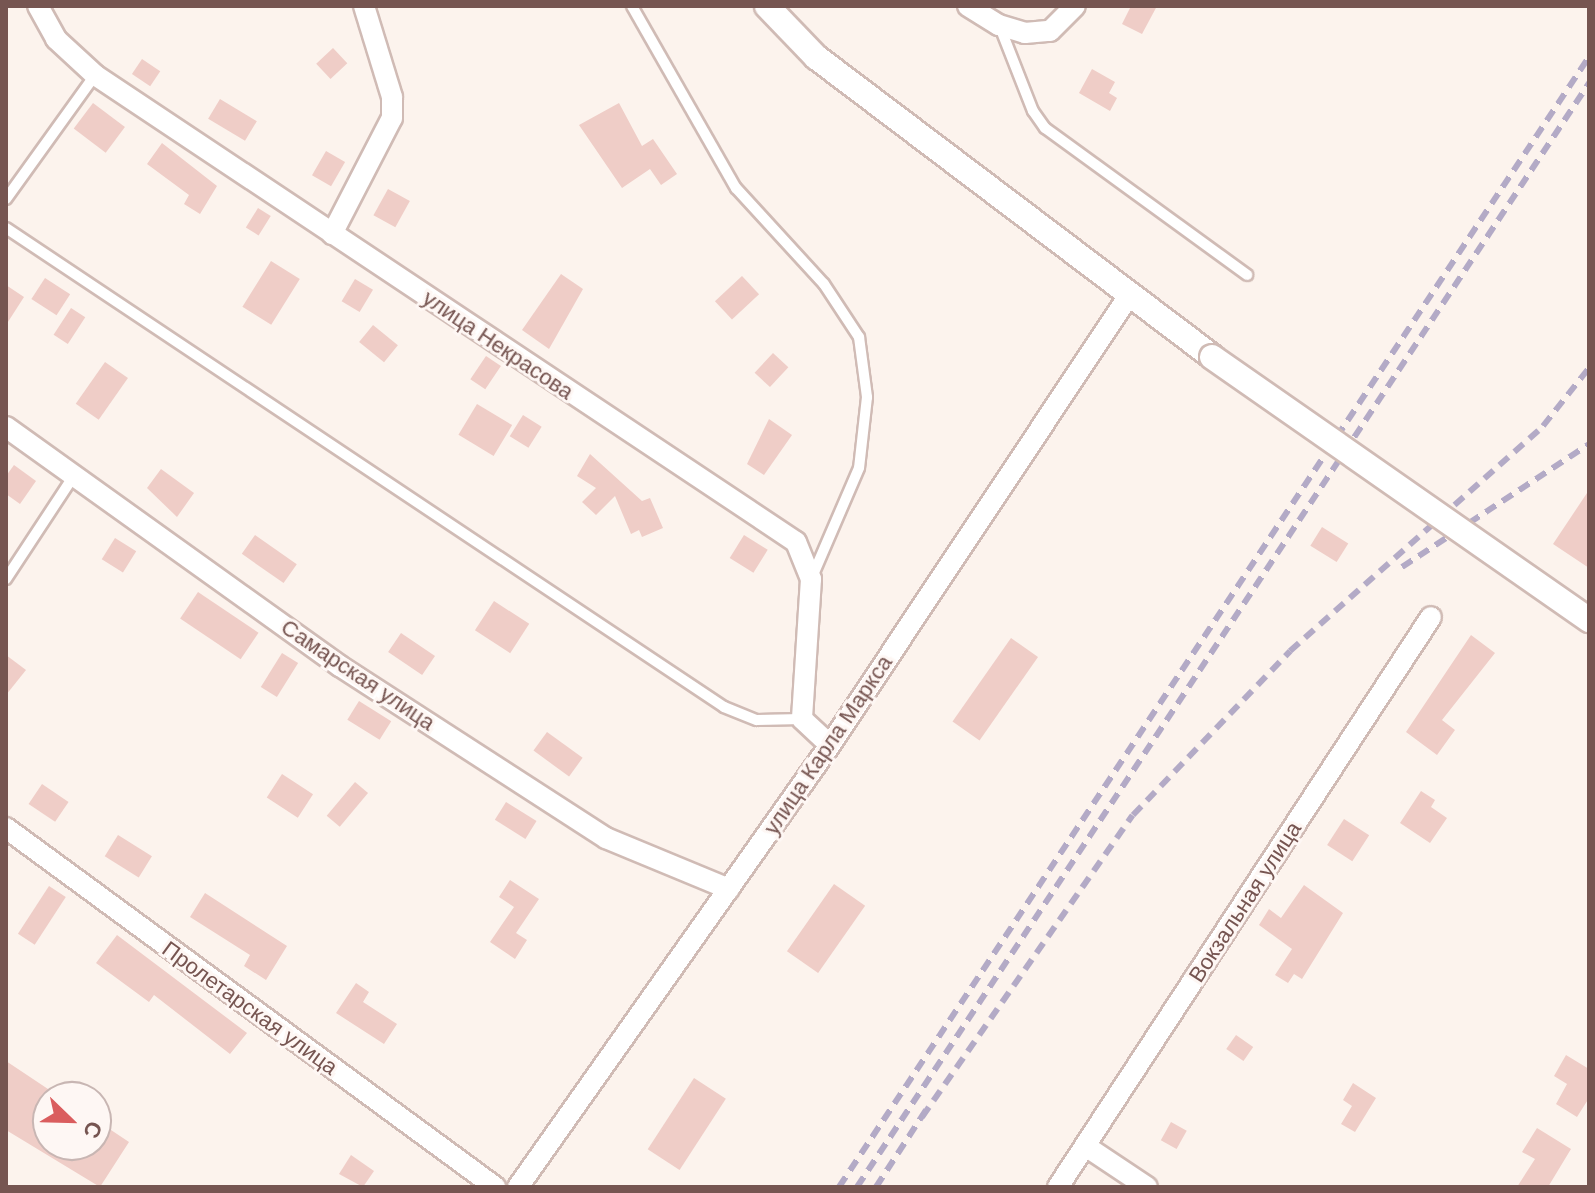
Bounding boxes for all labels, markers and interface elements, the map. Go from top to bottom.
street label: улица Некрасова [418,285,578,405]
street label: Самарская улица [276,614,440,736]
street label: улица Карла Маркса [758,650,898,840]
street label: Вокзальная улица [1183,817,1307,987]
street label: Пролетарская улица [157,936,343,1080]
north arrow [32,1081,112,1161]
text: С [78,1118,107,1142]

